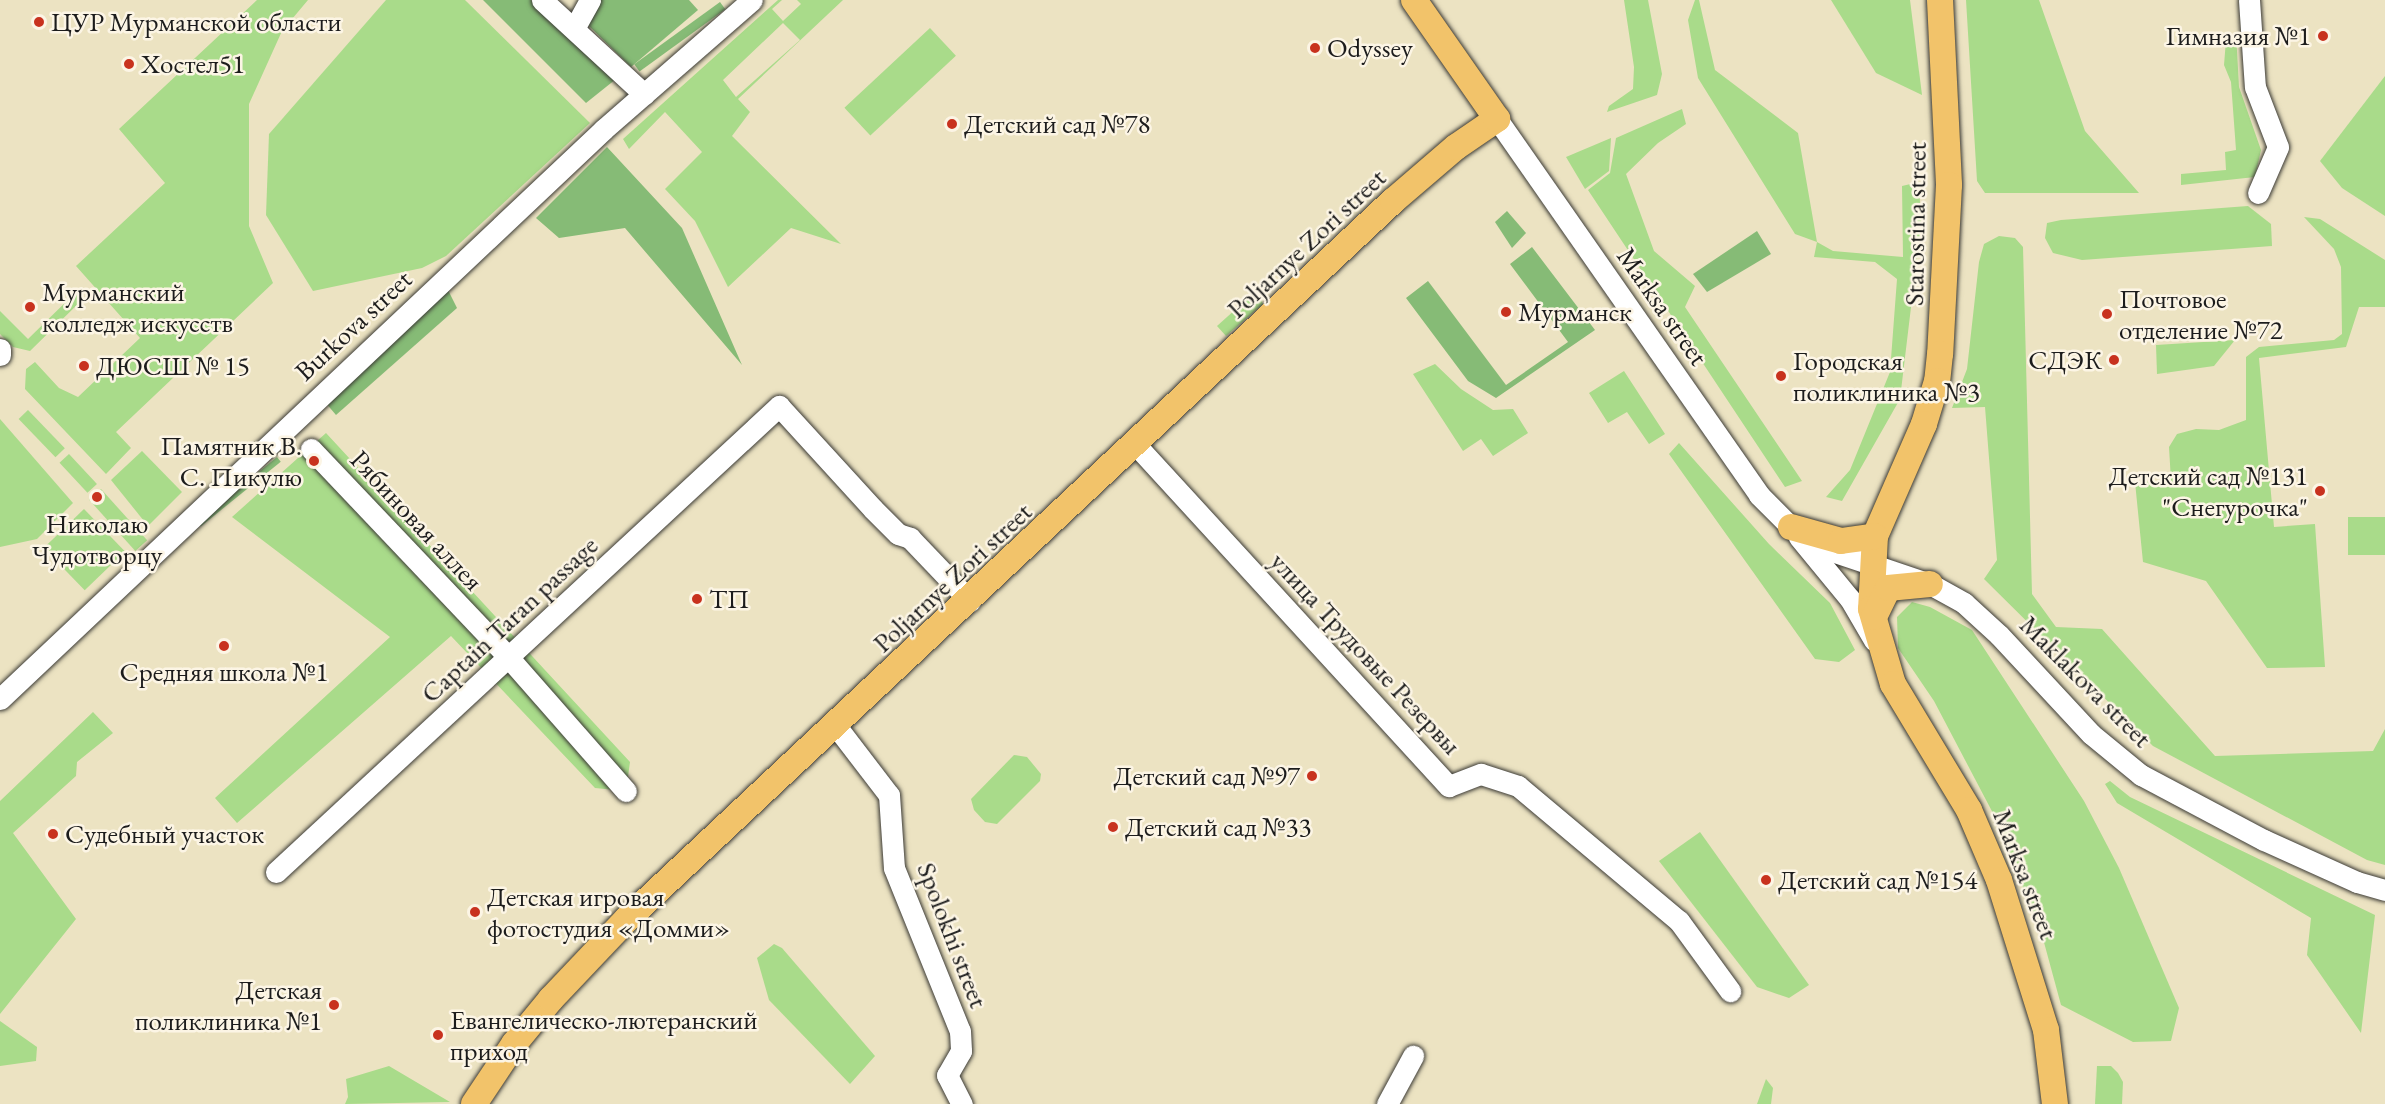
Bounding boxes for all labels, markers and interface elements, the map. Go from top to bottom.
place label: ЦУР Мурманской области [51,6,342,38]
marker: ЦУР Мурманской области [32,15,46,29]
place label: Гимназия №1 [2166,20,2311,52]
marker: Гимназия №1 [2316,29,2330,43]
place label: Odyssey [1327,32,1413,64]
marker: Odyssey [1308,41,1322,55]
place label: Хостел51 [141,48,245,80]
marker: Хостел51 [122,57,136,71]
place label: Детский сад №78 [964,108,1150,140]
marker: Детский сад №78 [945,117,959,131]
street label: Starostina street [1897,142,1933,306]
street label: Poljarnye Zori street [1220,161,1392,325]
street label: Marksa street [1611,241,1715,371]
street label: Burkova street [288,263,418,387]
place label: Мурманский колледж искусств [42,275,233,338]
place label: Почтовое отделение №72 [2119,282,2283,345]
place label: Мурманск [1518,296,1632,328]
marker: Мурманский колледж искусств [23,300,37,314]
marker: Мурманск [1499,305,1513,319]
marker: Почтовое отделение №72 [2100,307,2114,321]
place label: Городская поликлиника №3 [1793,344,1980,407]
place label: СДЭК [2028,344,2102,376]
place label: ДЮСШ № 15 [96,350,250,382]
marker: СДЭК [2107,353,2121,367]
marker: ДЮСШ № 15 [77,359,91,373]
marker: Городская поликлиника №3 [1774,369,1788,383]
place label: Памятник В. С. Пикулю [160,429,302,492]
street label: Рябиновая аллея [344,443,490,597]
marker: Памятник В. С. Пикулю [307,454,321,468]
place label: Детский сад №131 "Снегурочка" [2109,459,2308,522]
marker: Детский сад №131 "Снегурочка" [2313,484,2327,498]
marker: Николаю Чудотворцу [90,490,104,504]
street label: Poljarnye Zori street [866,495,1038,659]
place label: Николаю Чудотворцу [32,507,162,570]
street label: Captain Taran passage [414,529,604,709]
street label: улица Трудовые Резервы [1264,545,1468,761]
place label: ТП [709,583,749,615]
marker: ТП [690,592,704,606]
street label: Maklakova street [2013,608,2159,754]
marker: Средняя школа №1 [217,639,231,653]
place label: Средняя школа №1 [120,656,328,688]
place label: Детский сад №97 [1114,760,1300,792]
marker: Детский сад №97 [1305,769,1319,783]
street label: Marksa street [1986,804,2066,944]
place label: Детский сад №33 [1125,811,1311,843]
place label: Судебный участок [65,818,264,850]
marker: Детский сад №33 [1106,820,1120,834]
marker: Судебный участок [46,827,60,841]
street label: Spolokhi street [910,858,996,1012]
place label: Детский сад №154 [1778,864,1977,896]
marker: Детский сад №154 [1759,873,1773,887]
place label: Детская игровая фотостудия «Домми» [487,880,730,943]
marker: Детская игровая фотостудия «Домми» [468,905,482,919]
place label: Детская поликлиника №1 [135,973,322,1036]
marker: Детская поликлиника №1 [327,998,341,1012]
place label: Евангелическо-лютеранский приход [450,1003,758,1066]
marker: Евангелическо-лютеранский приход [431,1028,445,1042]

